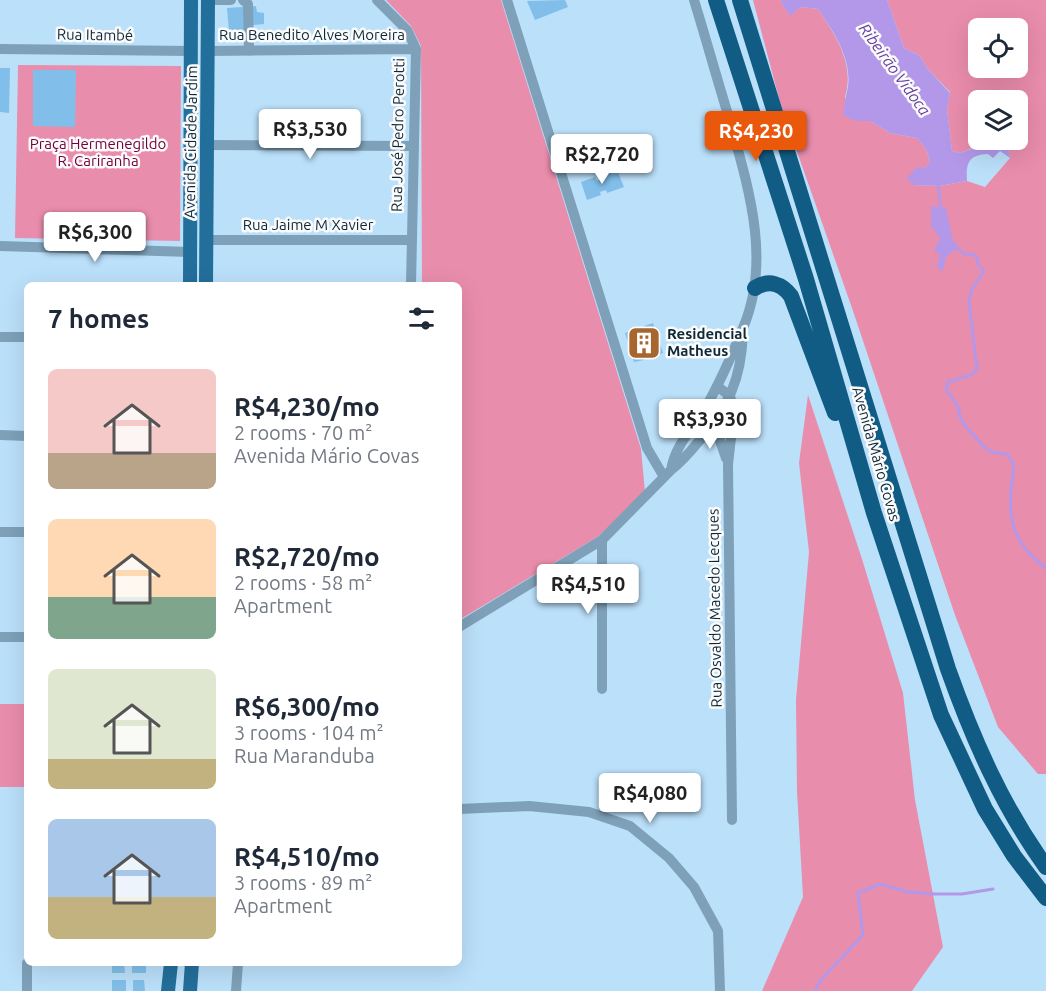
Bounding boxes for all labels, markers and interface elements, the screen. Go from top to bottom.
map controls [968,18,1028,150]
button: locate [968,18,1028,78]
water label: Ribeirão Vidoca [856,20,935,119]
street label: Rua Itambé [57,25,133,44]
street label: Rua Benedito Alves Moreira [219,26,405,43]
street label: Rua José Pedro Perotti [388,58,407,212]
street label: Avenida Cidade Jardim [181,65,200,219]
button: layers [968,90,1028,150]
pin: R$3,530 [255,109,365,160]
pin: R$4,230 [701,111,811,162]
text: R$3,530 [273,117,347,140]
text: R$4,230 [719,119,793,142]
pin: R$2,720 [547,134,657,185]
park label: Praça Hermenegildo R. Cariranha [30,135,166,169]
text: R$2,720 [565,142,639,165]
pin: R$6,300 [40,212,150,263]
street label: Rua Jaime M Xavier [243,216,374,233]
text: R$6,300 [58,220,132,243]
icon: filters [405,302,438,335]
text: 7 homes [48,304,149,333]
building icon: Residencial Matheus [626,325,662,361]
place label: Residencial Matheus [667,325,748,359]
street label: Avenida Mário Covas [849,385,904,523]
text: R$4,230/mo [234,392,380,421]
icon: home [96,393,168,465]
pin: R$3,930 [655,399,765,450]
text: R$3,930 [673,407,747,430]
text: 2 rooms · 70 m² [234,421,372,444]
text: Avenida Mário Covas [234,444,419,467]
street label: Rua Osvaldo Macedo Lecques [704,508,725,708]
text: R$2,720/mo [234,542,380,571]
icon: home [96,543,168,615]
pin: R$4,510 [533,564,643,615]
text: 2 rooms · 58 m² [234,571,372,594]
text: R$4,510 [551,572,625,595]
text: Apartment [234,594,332,617]
text: R$6,300/mo [234,692,380,721]
icon: home [96,693,168,765]
text: 3 rooms · 104 m² [234,721,384,744]
text: Rua Maranduba [234,744,375,767]
pin: R$4,080 [595,773,705,824]
text: R$4,080 [613,781,687,804]
text: R$4,510/mo [234,842,380,871]
icon: home [96,843,168,915]
text: 3 rooms · 89 m² [234,871,372,894]
text: Apartment [234,894,332,917]

